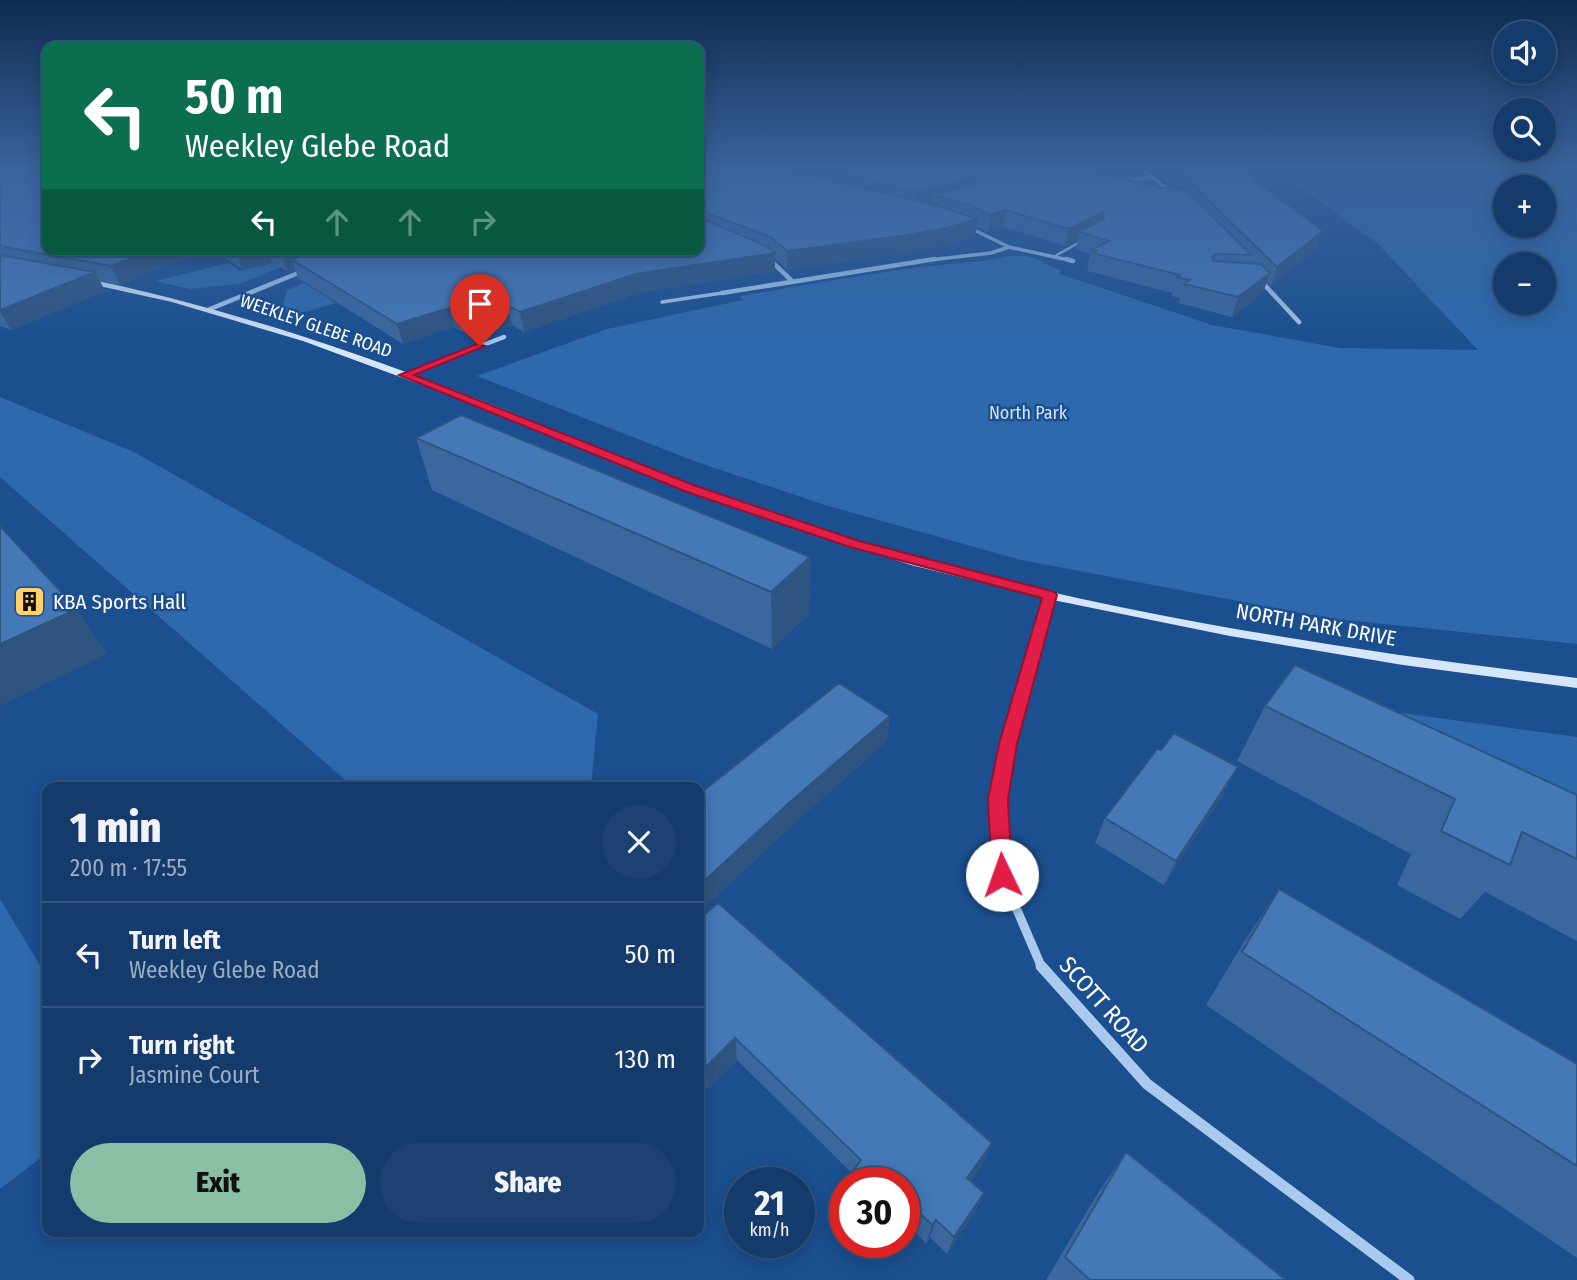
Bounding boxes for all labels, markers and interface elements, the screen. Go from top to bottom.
map controls [1493,21,1556,315]
button: sound [1493,21,1556,84]
text: 50 m [185,67,283,126]
icon: left [70,70,161,161]
button: search [1493,98,1556,161]
text: Weekley Glebe Road [185,127,450,165]
button: + [1493,175,1556,238]
icon: left [245,203,283,241]
icon: ahead [318,203,356,241]
icon: ahead [391,203,429,241]
icon: right [464,203,502,241]
button: − [1493,252,1556,315]
pin [450,274,510,346]
icon: arrive [461,285,499,323]
street label: WEEKLEY GLEBE ROAD [237,290,395,362]
park label: North Park [989,402,1068,424]
building icon: KBA Sports Hall [13,585,47,619]
place label: KBA Sports Hall [53,589,187,615]
street label: NORTH PARK DRIVE [1234,598,1398,652]
text: 1 min [70,803,161,853]
button: close [602,805,676,879]
position arrow [965,838,1039,912]
text: 200 m · 17:55 [70,854,187,882]
text: Turn left [129,925,221,956]
icon: left [70,936,108,974]
text: 50 m [624,939,676,970]
street label: SCOTT ROAD [1053,951,1155,1059]
text: Weekley Glebe Road [129,956,320,984]
text: Turn right [129,1030,235,1061]
icon: right [70,1041,108,1079]
text: 130 m [614,1044,676,1075]
text: Jasmine Court [129,1061,259,1089]
button: Exit [70,1143,366,1223]
button: Share [380,1143,676,1223]
speed limit sign: 30 [829,1167,920,1258]
text: 21 [754,1182,785,1224]
text: km/h [749,1219,790,1241]

